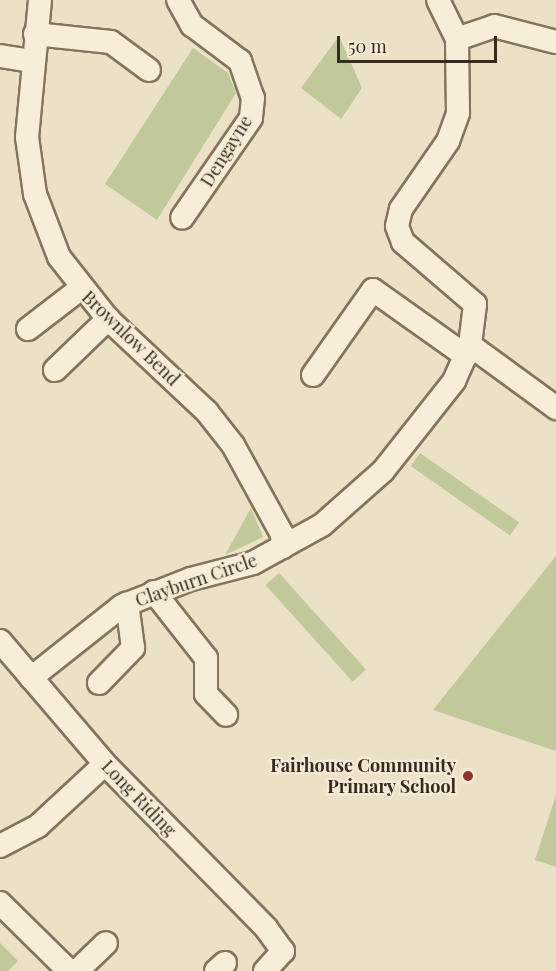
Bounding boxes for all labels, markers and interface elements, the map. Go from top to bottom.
scale bar [340,24,500,62]
text: 50 m [348,34,387,58]
street label: Dengayne [196,111,256,191]
street label: Brownlow Bend [78,286,184,390]
street label: Clayburn Circle [132,549,260,611]
street label: Long Riding [97,755,181,841]
place label: Fairhouse Community Primary School [270,755,456,798]
marker: Fairhouse Community Primary School [461,769,475,783]

